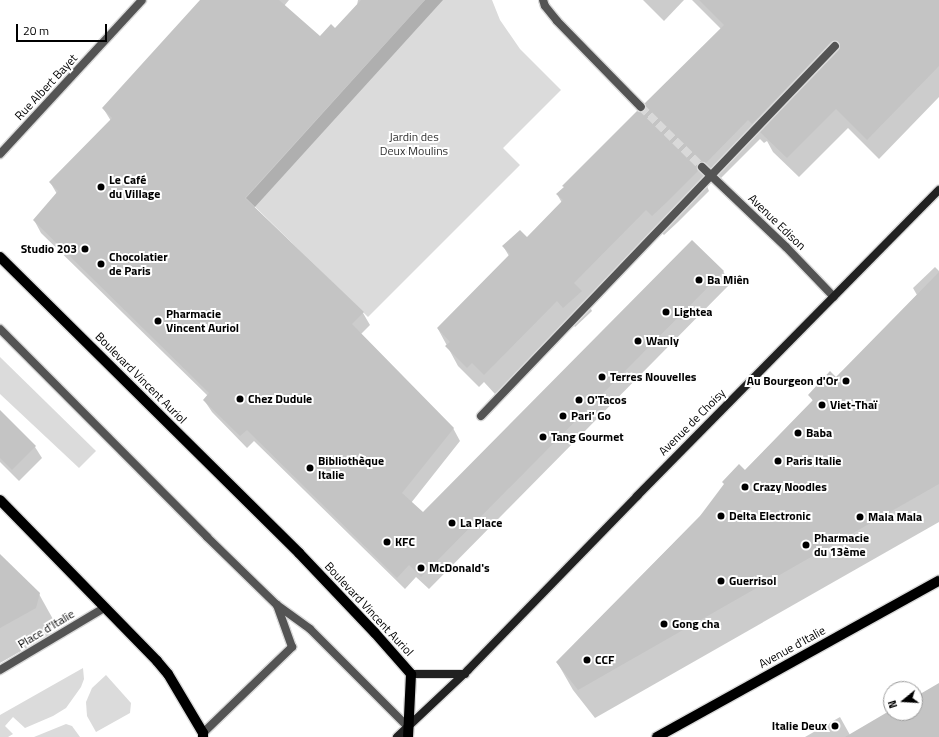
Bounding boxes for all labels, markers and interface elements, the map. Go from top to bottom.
scale bar [18,16,109,42]
text: 20 m [23,21,49,40]
street label: Rue Albert Bayet [12,51,80,123]
park label: Jardin des Deux Moulins [380,130,448,158]
place label: Le Café du Village [109,173,160,201]
marker: Le Café du Village [96,182,106,192]
street label: Avenue Edison [745,191,809,253]
place label: Studio 203 [21,242,77,256]
marker: Studio 203 [80,244,90,254]
place label: Chocolatier de Paris [109,250,168,278]
marker: Chocolatier de Paris [96,259,106,269]
place label: Ba Miên [707,273,749,287]
marker: Ba Miên [694,275,704,285]
place label: Lightea [674,305,712,319]
place label: Pharmacie Vincent Auriol [166,307,239,335]
marker: Lightea [661,307,671,317]
marker: Pharmacie Vincent Auriol [153,316,163,326]
street label: Boulevard Vincent Auriol [92,329,190,427]
place label: Wanly [646,334,679,348]
marker: Wanly [633,336,643,346]
place label: Terres Nouvelles [610,370,696,384]
marker: Terres Nouvelles [597,372,607,382]
place label: Au Bourgeon d'Or [747,374,838,388]
marker: Au Bourgeon d'Or [841,376,851,386]
street label: Avenue de Choisy [656,386,728,458]
place label: Chez Dudule [248,392,312,406]
place label: O'Tacos [587,393,627,407]
marker: Chez Dudule [235,394,245,404]
marker: O'Tacos [574,395,584,405]
place label: Viet-Thaï [830,398,877,412]
marker: Viet-Thaï [817,400,827,410]
place label: Pari' Go [571,409,611,423]
marker: Pari' Go [558,411,568,421]
place label: Baba [806,426,832,440]
marker: Baba [793,428,803,438]
place label: Tang Gourmet [551,430,624,444]
marker: Tang Gourmet [538,432,548,442]
place label: Bibliothèque Italie [318,454,384,482]
place label: Paris Italie [786,454,841,468]
marker: Paris Italie [773,456,783,466]
marker: Bibliothèque Italie [305,463,315,473]
place label: Crazy Noodles [753,480,827,494]
marker: Crazy Noodles [740,482,750,492]
place label: Delta Electronic [729,509,811,523]
place label: Mala Mala [868,510,922,524]
marker: Delta Electronic [716,511,726,521]
marker: Mala Mala [855,512,865,522]
place label: La Place [460,516,502,530]
marker: La Place [447,518,457,528]
place label: Pharmacie du 13ème [814,531,869,559]
place label: KFC [395,535,415,549]
marker: KFC [382,537,392,547]
marker: Pharmacie du 13ème [801,540,811,550]
street label: Boulevard Vincent Auriol [322,559,416,659]
place label: McDonald's [429,561,490,575]
marker: McDonald's [416,563,426,573]
place label: Guerrisol [729,574,776,588]
marker: Guerrisol [716,576,726,586]
street label: Place d'Italie [15,607,77,651]
place label: Gong cha [672,617,720,631]
marker: Gong cha [659,619,669,629]
street label: Avenue d'Italie [756,623,828,671]
place label: CCF [595,653,614,667]
marker: CCF [582,655,592,665]
north arrow [883,681,923,721]
text: N [884,698,901,710]
place label: Italie Deux [772,719,827,733]
marker: Italie Deux [830,721,840,731]

